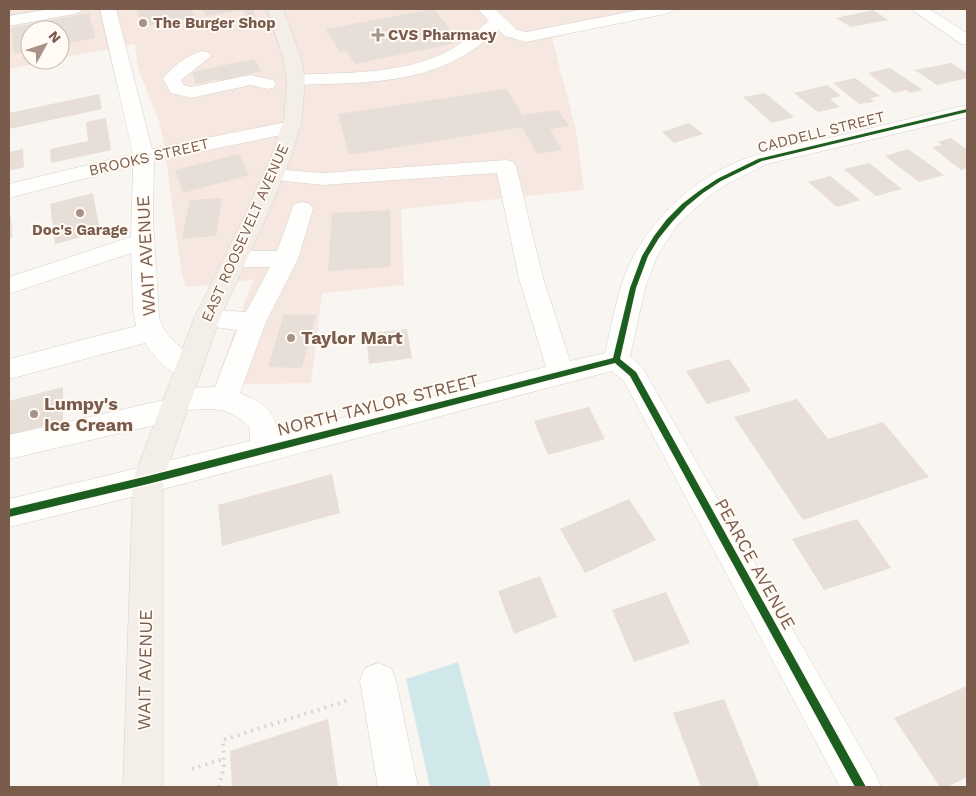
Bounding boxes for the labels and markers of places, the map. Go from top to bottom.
place label: The Burger Shop [153,14,276,32]
marker: The Burger Shop [137,17,149,29]
place label: CVS Pharmacy [388,26,497,44]
marker: CVS Pharmacy [372,29,384,41]
marker: Doc's Garage [74,207,86,219]
place label: Doc's Garage [32,221,128,239]
place label: Taylor Mart [301,327,403,348]
marker: Taylor Mart [285,332,297,344]
place label: Lumpy's Ice Cream [44,393,133,435]
marker: Lumpy's Ice Cream [28,408,40,420]

